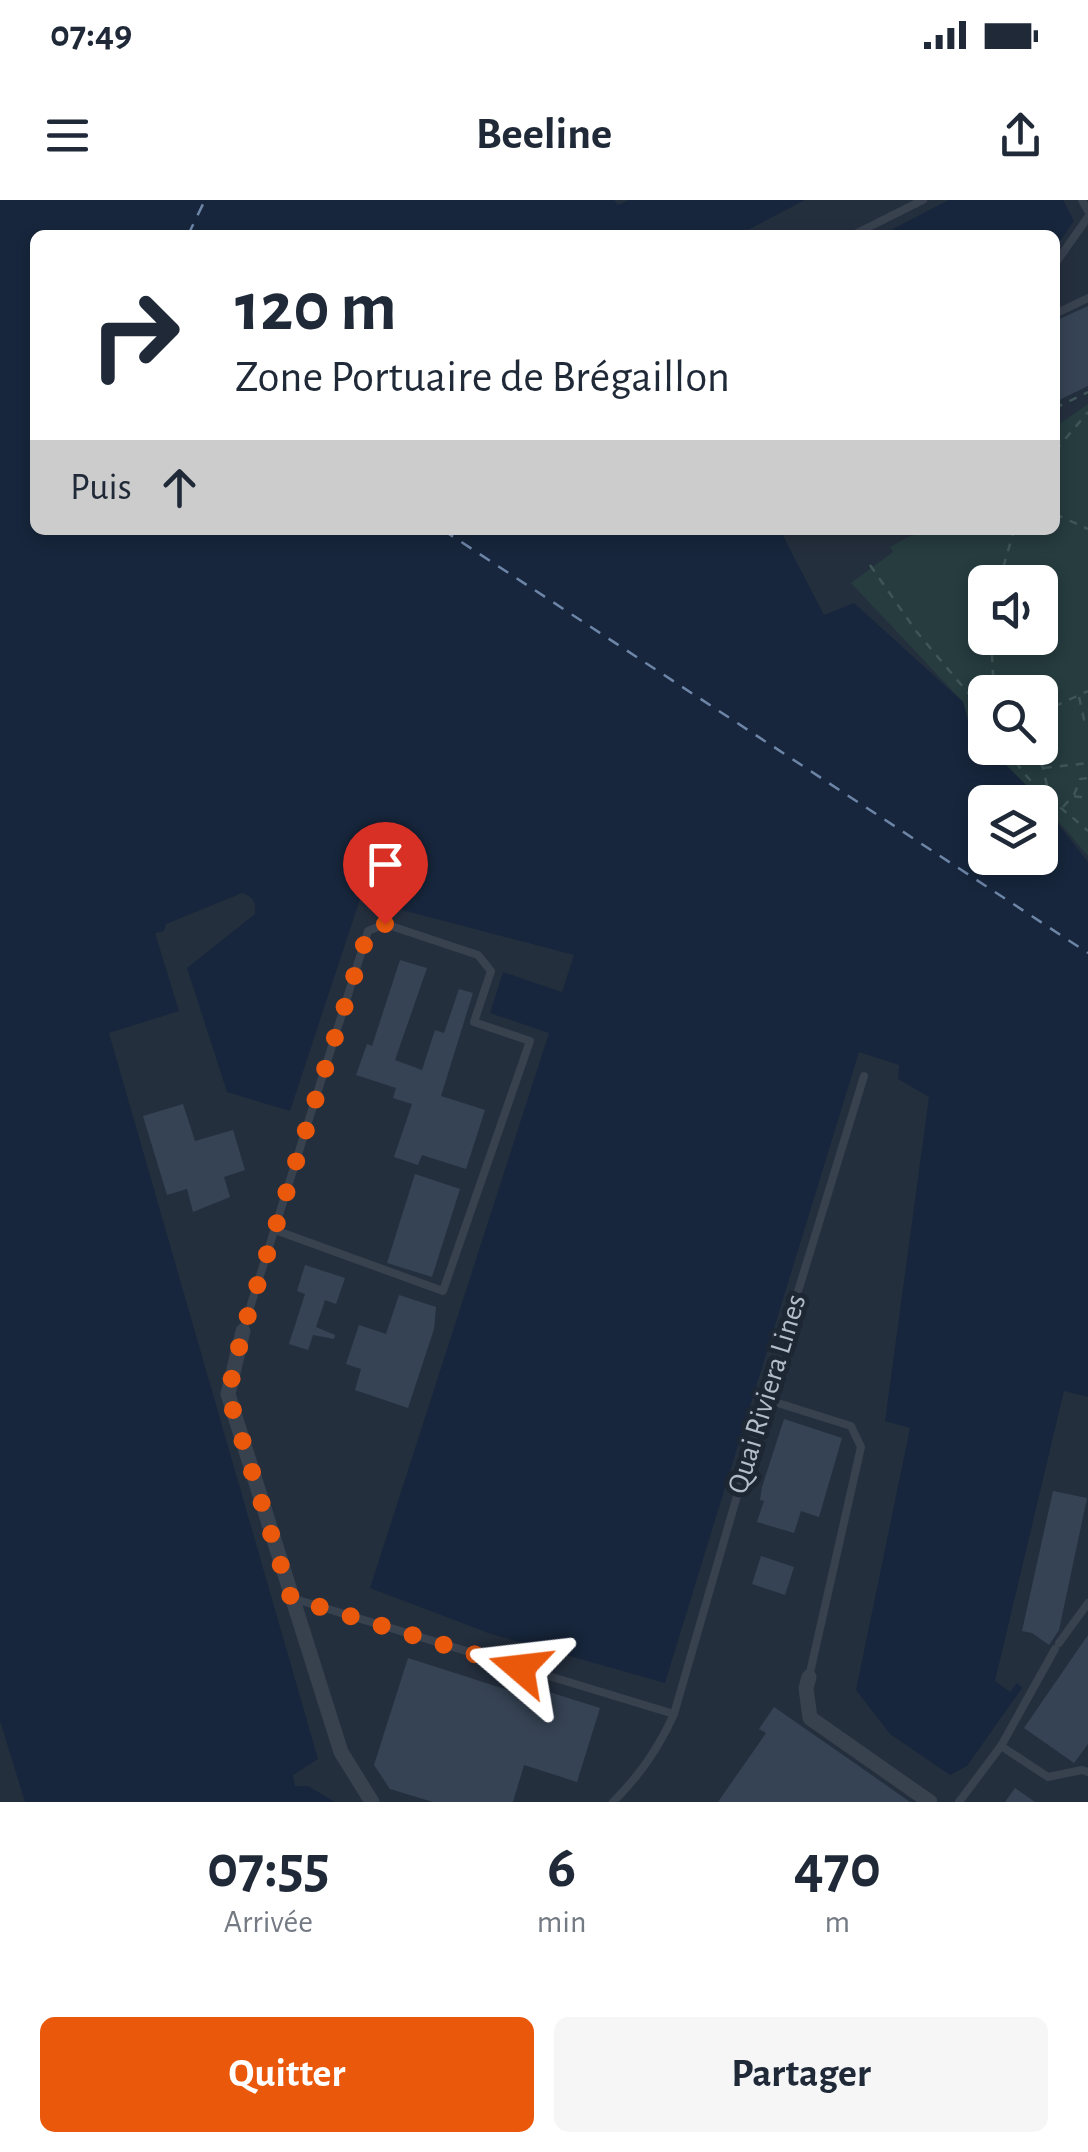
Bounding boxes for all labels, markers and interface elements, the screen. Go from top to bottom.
text: 07:49 [50,16,132,54]
icon: menu [40,108,95,163]
icon: share [993,108,1048,163]
text: Beeline [476,112,612,157]
icon: right [70,270,200,400]
text: 120 m [235,273,397,343]
text: Zone Portuaire de Brégaillon [235,355,730,400]
icon: ahead [152,460,207,515]
text: Puis [70,469,132,507]
map controls [968,565,1058,875]
button: sound [968,565,1058,655]
button: search [968,675,1058,765]
button: layers [968,785,1058,875]
pin [343,822,428,925]
icon: arrive [358,837,413,892]
street label: Quai Riviera Lines [722,1291,812,1497]
position arrow [468,1616,572,1720]
text: 07:55 [207,1838,330,1898]
text: 6 [547,1838,576,1898]
text: 470 [794,1838,881,1898]
text: Arrivée [224,1906,313,1938]
text: min [537,1906,587,1938]
text: m [825,1906,850,1938]
button: Quitter [40,2017,534,2132]
button: Partager [554,2017,1048,2132]

